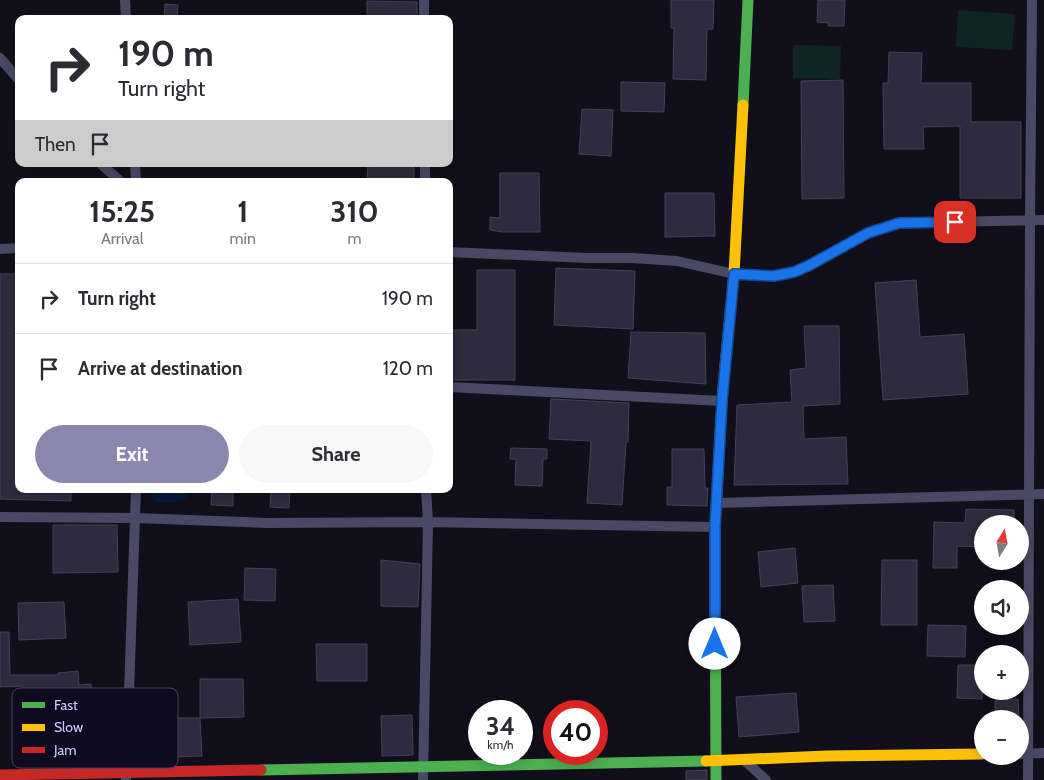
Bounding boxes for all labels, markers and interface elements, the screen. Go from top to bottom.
text: 190 m [118,32,214,75]
icon: right [35,35,100,100]
text: Turn right [118,75,205,102]
icon: arrive [86,130,114,158]
text: Then [35,133,76,156]
text: 15:25 [89,193,155,230]
text: 1 [237,193,248,230]
text: 310 [330,193,379,230]
pin [934,201,976,243]
icon: arrive [941,208,969,236]
text: Arrival [101,229,144,248]
text: min [230,229,256,248]
text: m [347,229,361,248]
icon: right [35,285,63,313]
text: Turn right [78,287,156,310]
text: 190 m [382,287,433,310]
icon: arrive [35,355,63,383]
text: Arrive at destination [78,357,242,380]
text: 120 m [383,357,433,380]
button: Exit [35,425,229,483]
button: Share [239,425,433,483]
north arrow [974,515,1029,570]
map controls [974,515,1029,765]
button: sound [974,580,1029,635]
position arrow [688,617,740,669]
button: + [974,645,1029,700]
legend [12,688,178,768]
text: Fast [54,696,78,714]
speed limit sign: 40 [543,700,608,765]
button: − [974,710,1029,765]
text: 34 [486,711,515,741]
text: Slow [54,718,83,736]
text: km/h [487,737,514,752]
text: Jam [53,741,76,759]

